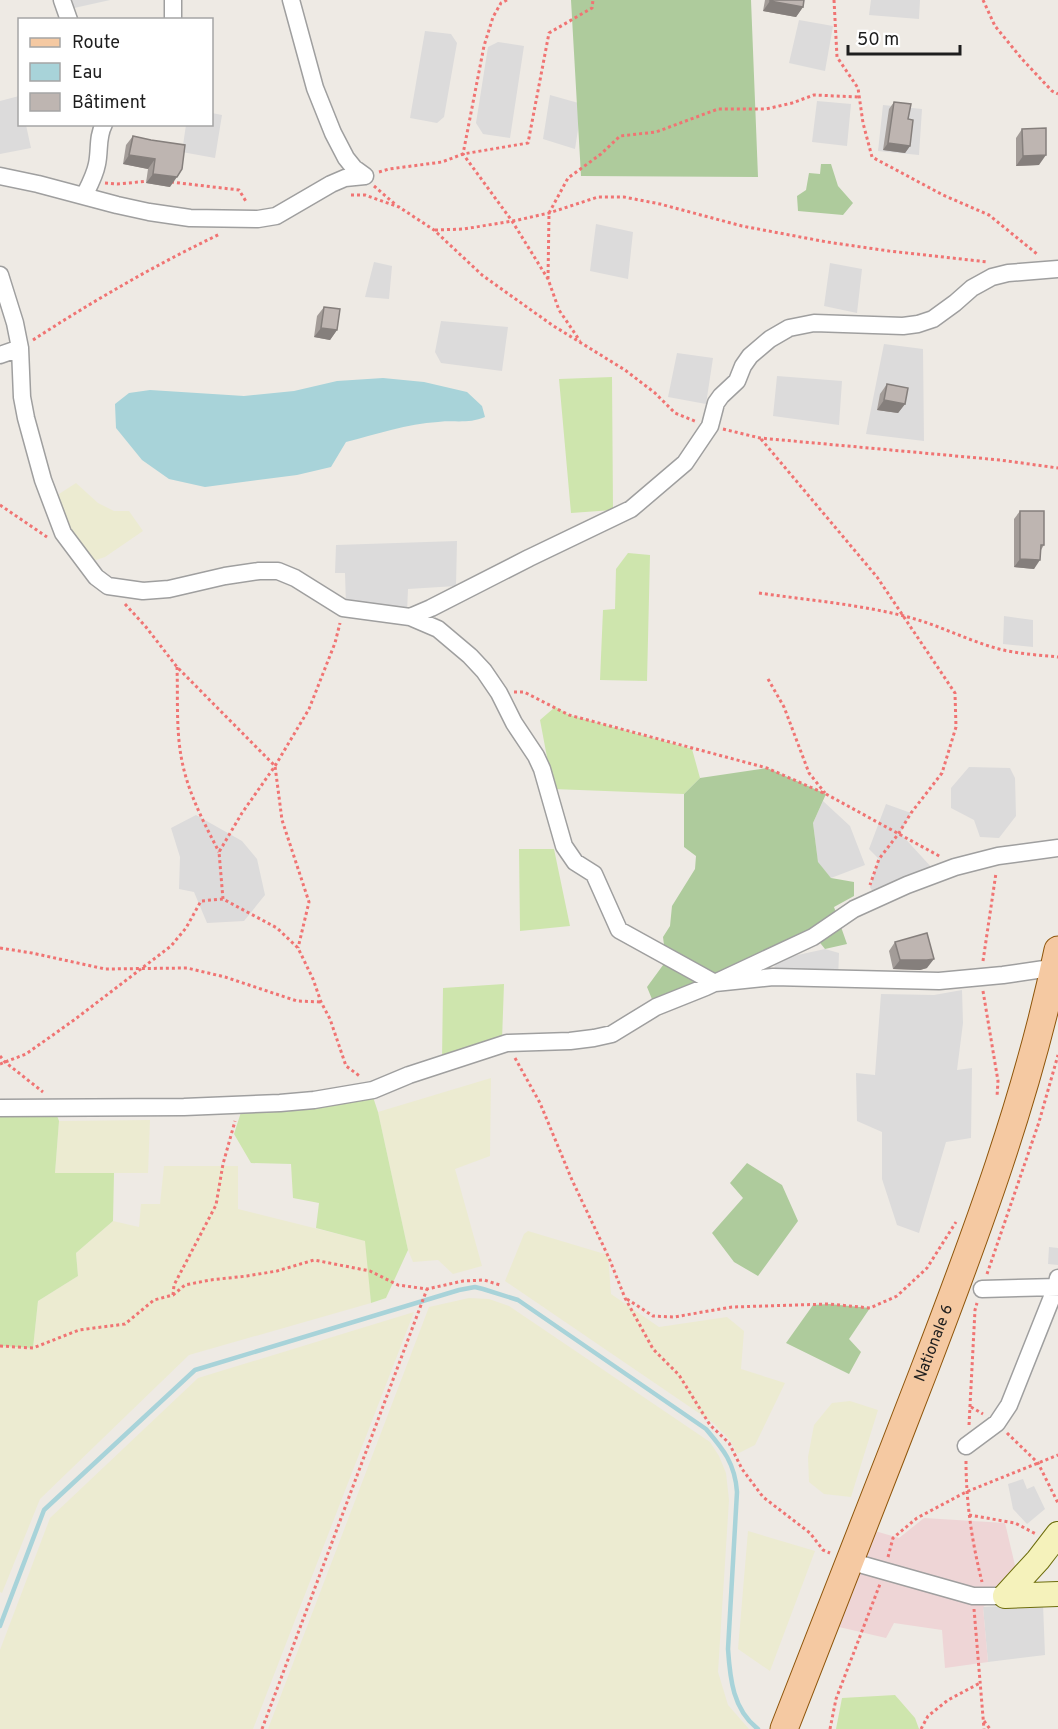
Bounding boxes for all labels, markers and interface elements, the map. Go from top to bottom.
legend [18,18,213,126]
scale bar [848,18,960,56]
text: 50 m [857,29,899,52]
text: Route [72,32,120,55]
text: Eau [72,62,102,85]
text: Bâtiment [72,92,146,115]
street label: Nationale 6 [910,1302,958,1385]

